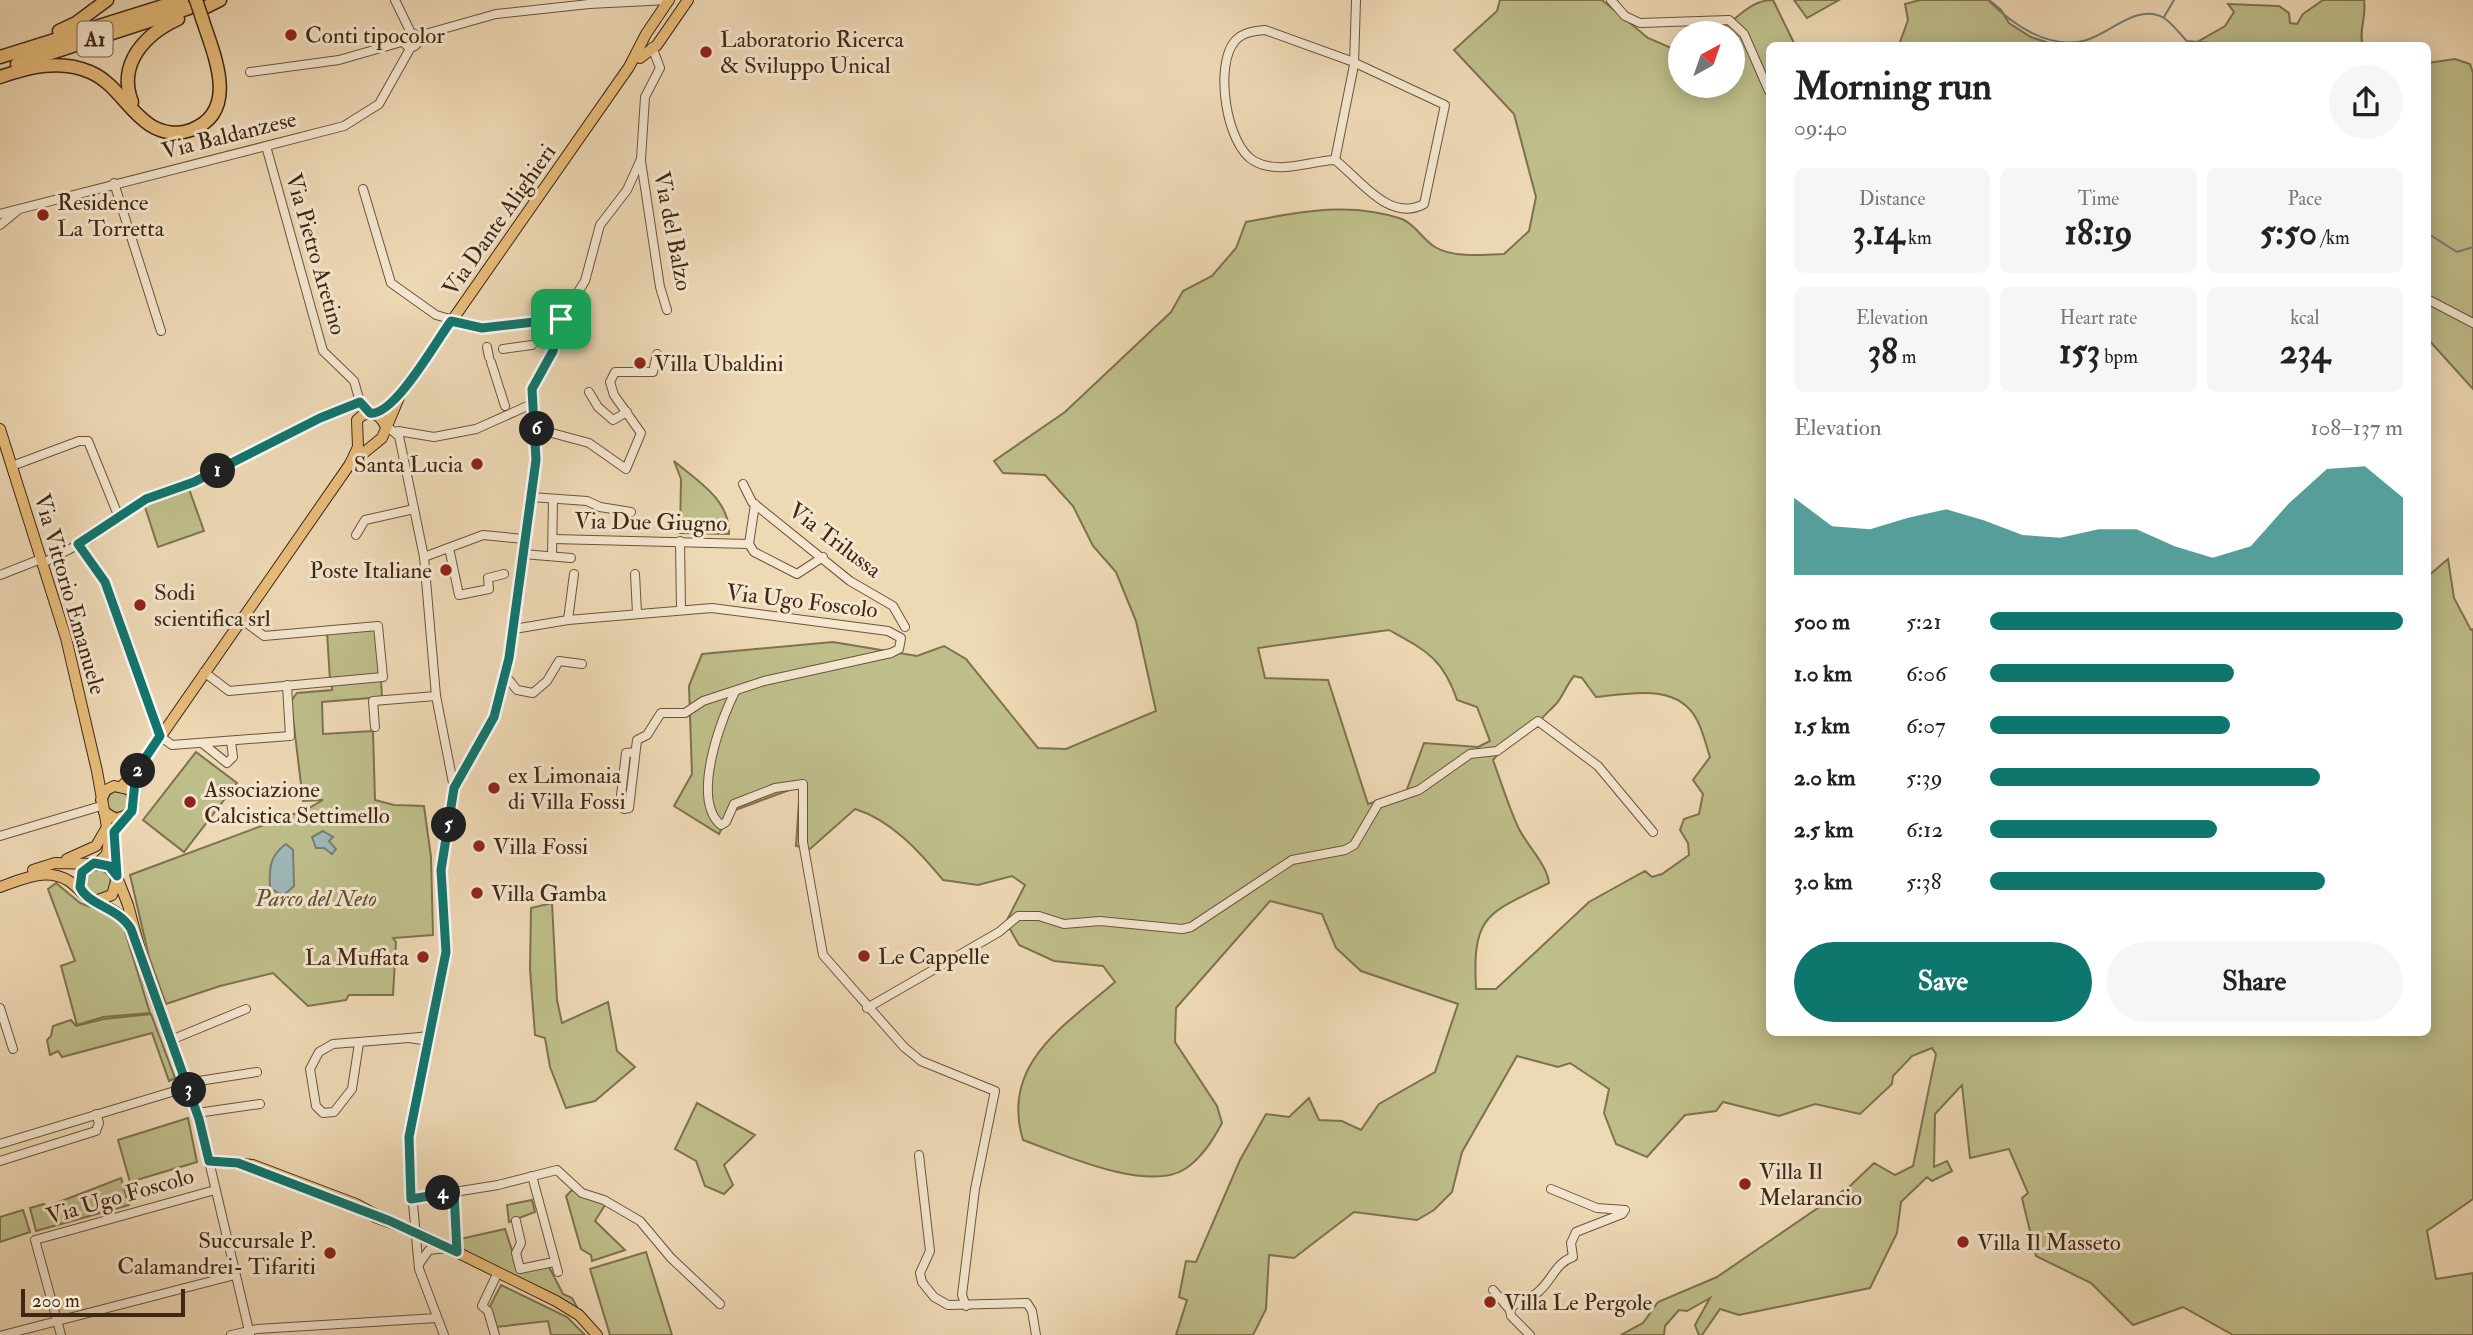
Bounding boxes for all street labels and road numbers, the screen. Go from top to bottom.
road number: A1 [78,22,112,56]
street label: Via Baldanzese [159,104,300,166]
street label: Via Dante Alighieri [436,138,562,302]
street label: Via del Balzo [647,169,699,293]
street label: Via Pietro Aretino [279,170,353,338]
street label: Via Vittorio Emanuele [27,490,113,698]
street label: Via Trilussa [783,496,888,585]
street label: Via Due Giugno [574,506,728,538]
street label: Via Ugo Foscolo [725,577,879,625]
street label: Via Ugo Foscolo [43,1161,197,1231]

